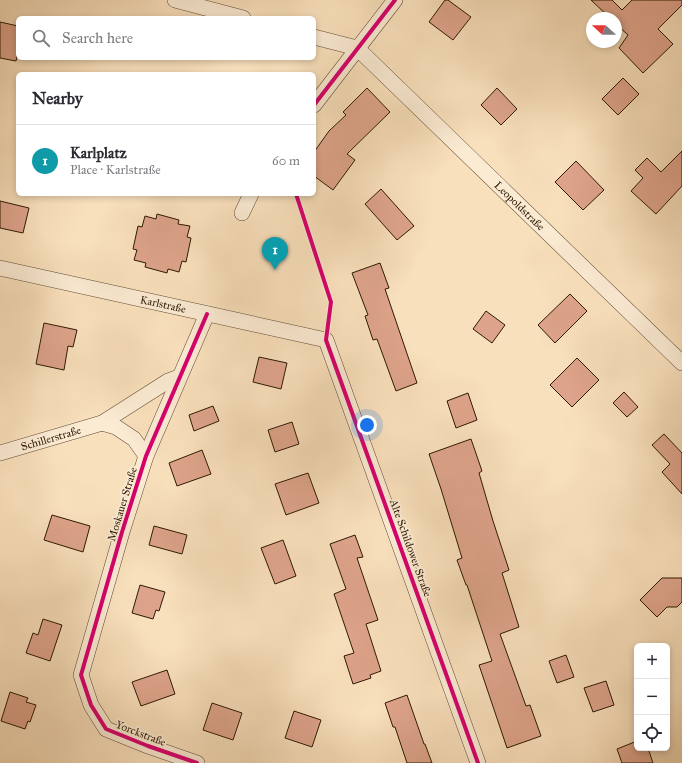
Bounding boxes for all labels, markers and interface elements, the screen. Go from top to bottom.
north arrow [586,12,622,48]
search box [16,16,316,60]
icon: search [30,27,52,49]
text: Search here [62,29,133,47]
text: Nearby [32,88,83,109]
text: Karlplatz [70,144,127,162]
text: 1 [42,153,48,169]
text: 60 m [272,153,300,169]
text: Place · Karlstraße [70,162,161,178]
street label: Leopoldstraße [492,179,548,234]
pin: 1 [262,237,288,270]
street label: Karlstraße [139,293,187,316]
your location [357,415,377,435]
street label: Schillerstraße [20,423,83,453]
street label: Moskauer Straße [105,465,140,543]
street label: Alte Schildower Straße [387,497,434,599]
map controls [634,643,670,751]
button: + [634,643,670,679]
button: − [634,679,670,715]
button: locate [634,715,670,751]
street label: Yorckstraße [114,718,168,749]

